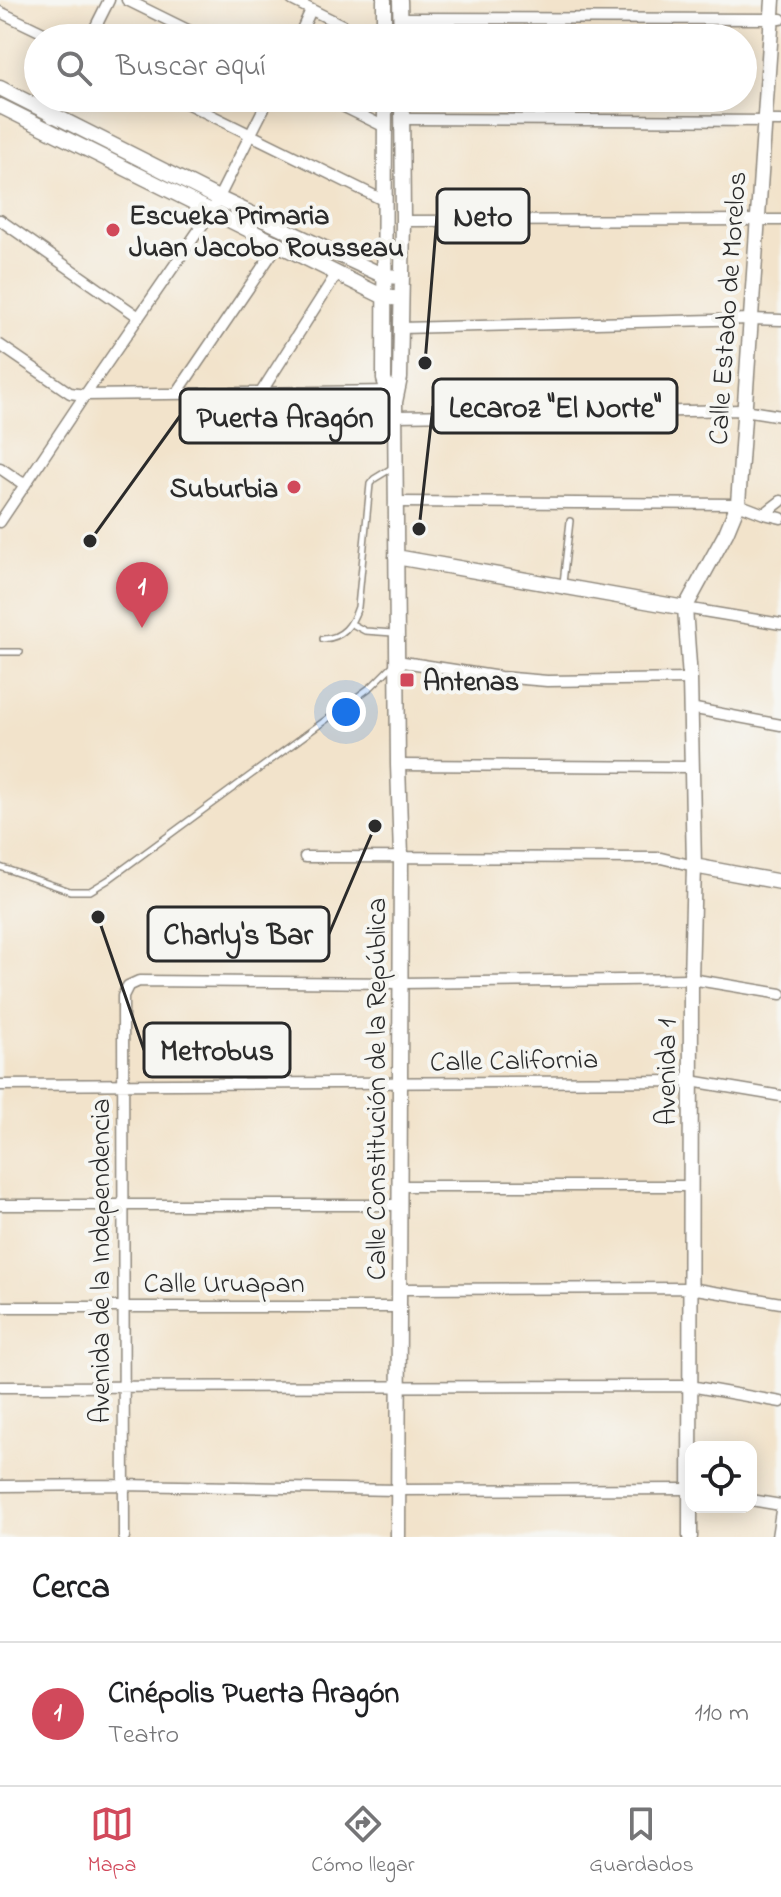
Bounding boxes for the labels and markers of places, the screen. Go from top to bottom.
callout: Neto [437,189,529,243]
place label: Escueka Primaria Juan Jacobo Rousseau [129,197,404,270]
marker: Escueka Primaria Juan Jacobo Rousseau [104,221,122,239]
callout: Lecaroz "El Norte" [433,379,677,433]
callout: Puerta Aragón [180,389,389,443]
place label: Suburbia [170,470,278,511]
marker: Suburbia [285,478,303,496]
pin: 1 [116,562,168,628]
place label: Antenas [423,663,519,704]
marker: Antenas [398,671,416,689]
callout: Charly's Bar [148,907,329,961]
callout: Metrobus [144,1023,290,1077]

